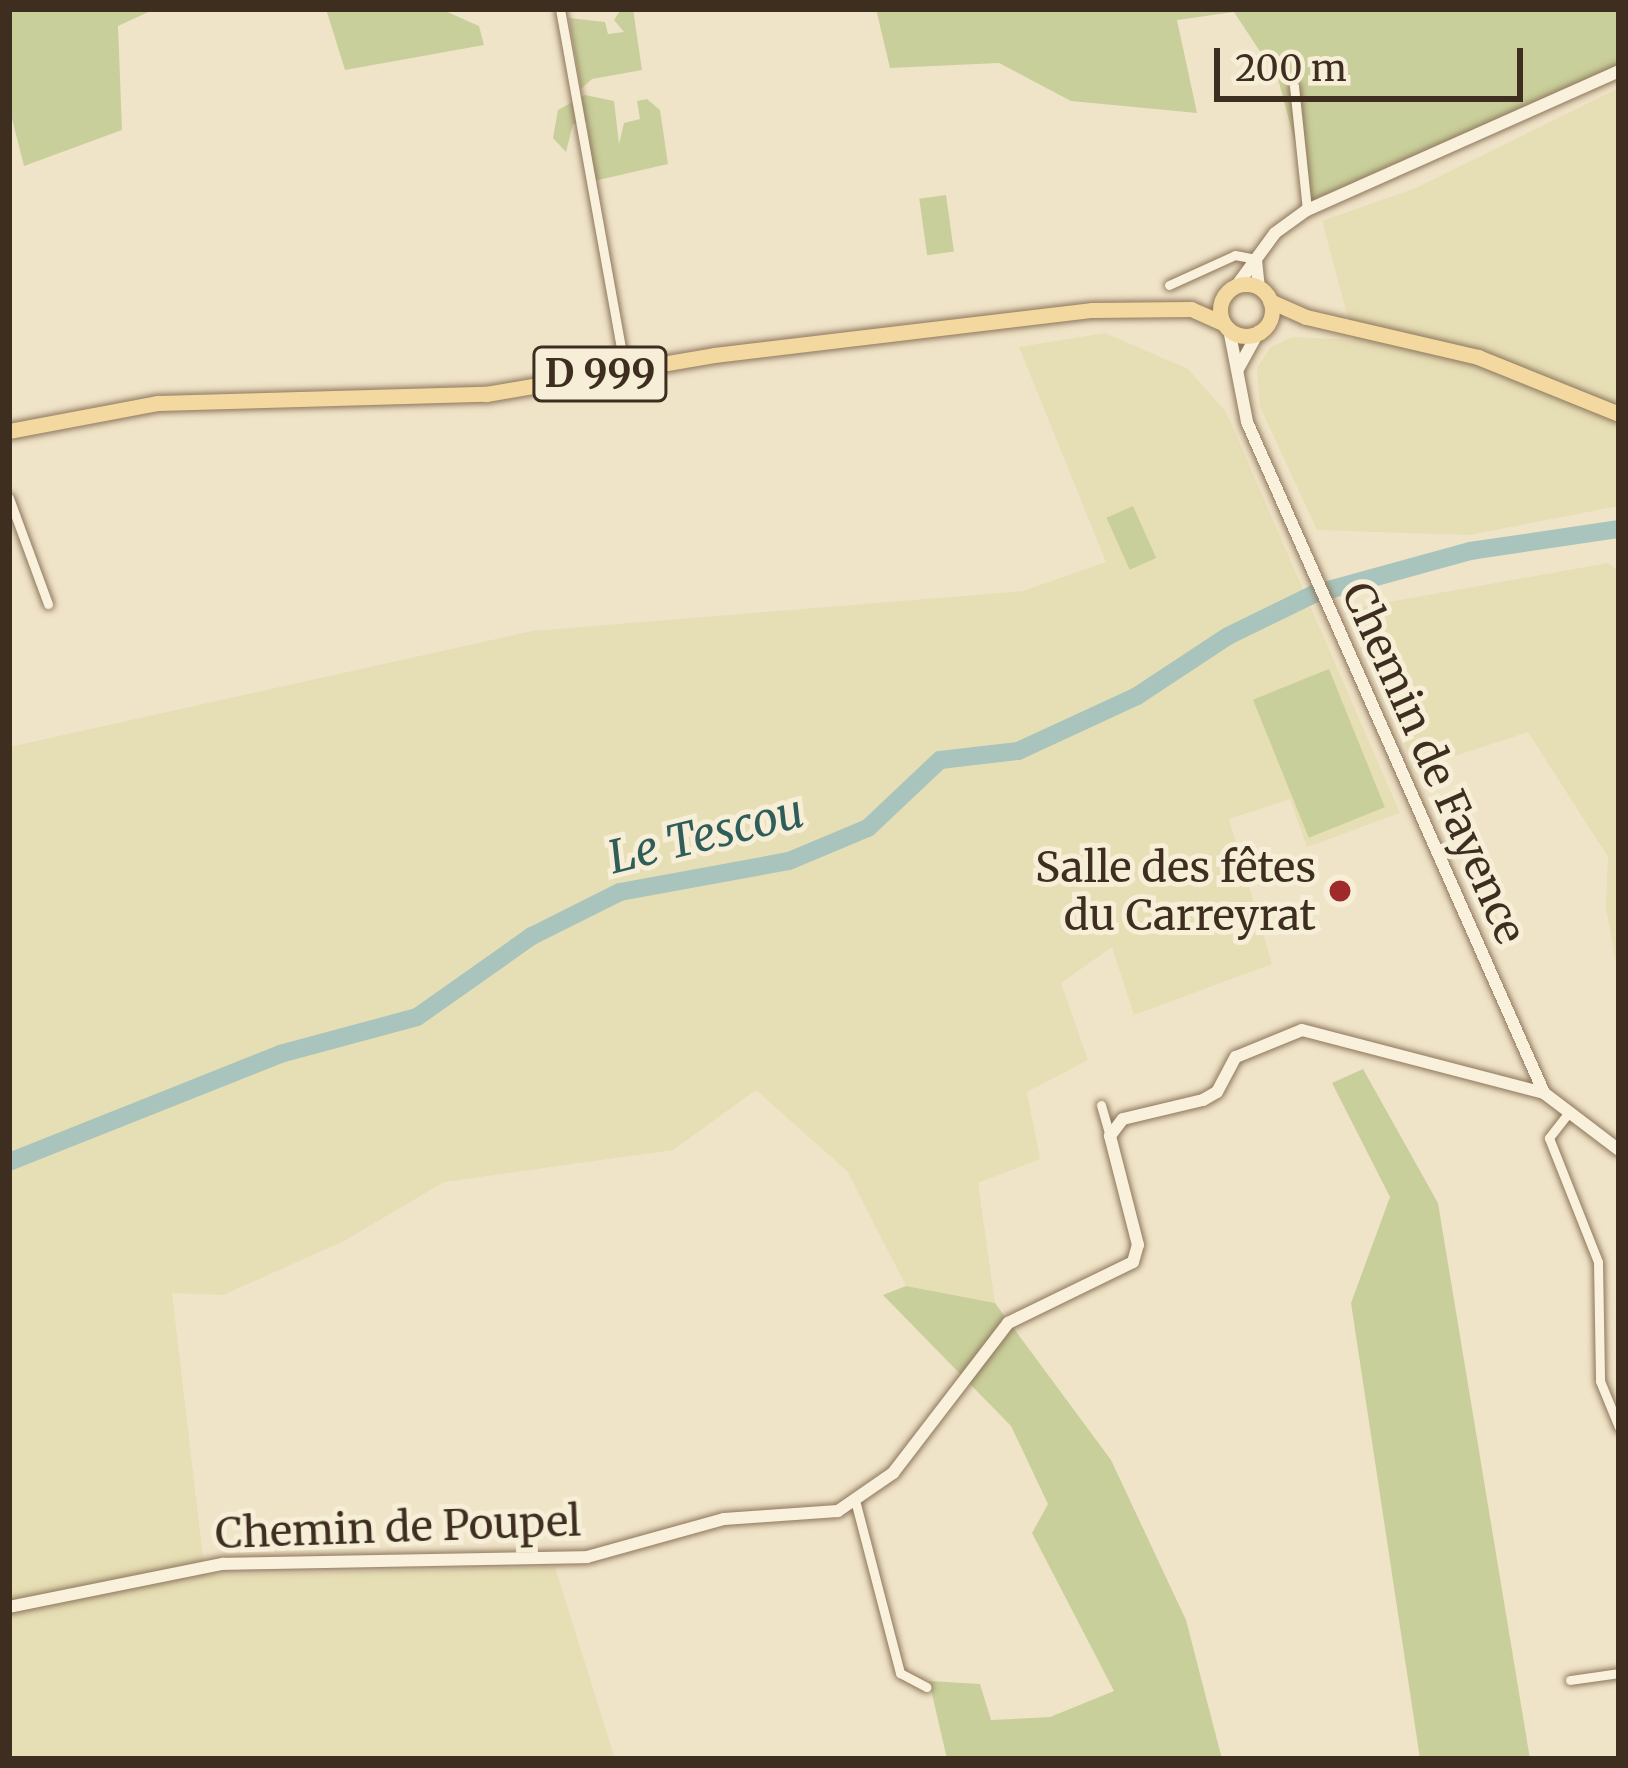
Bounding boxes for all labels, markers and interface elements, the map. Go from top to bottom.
scale bar [1220,24,1529,98]
text: 200 m [1235,46,1347,91]
road number: D 999 [531,341,669,407]
street label: Chemin de Fayence [1332,575,1536,951]
water label: Le Tescou [603,785,809,885]
place label: Salle des fêtes du Carreyrat [1035,842,1316,940]
marker: Salle des fêtes du Carreyrat [1327,878,1353,904]
street label: Chemin de Poupel [214,1495,582,1559]

